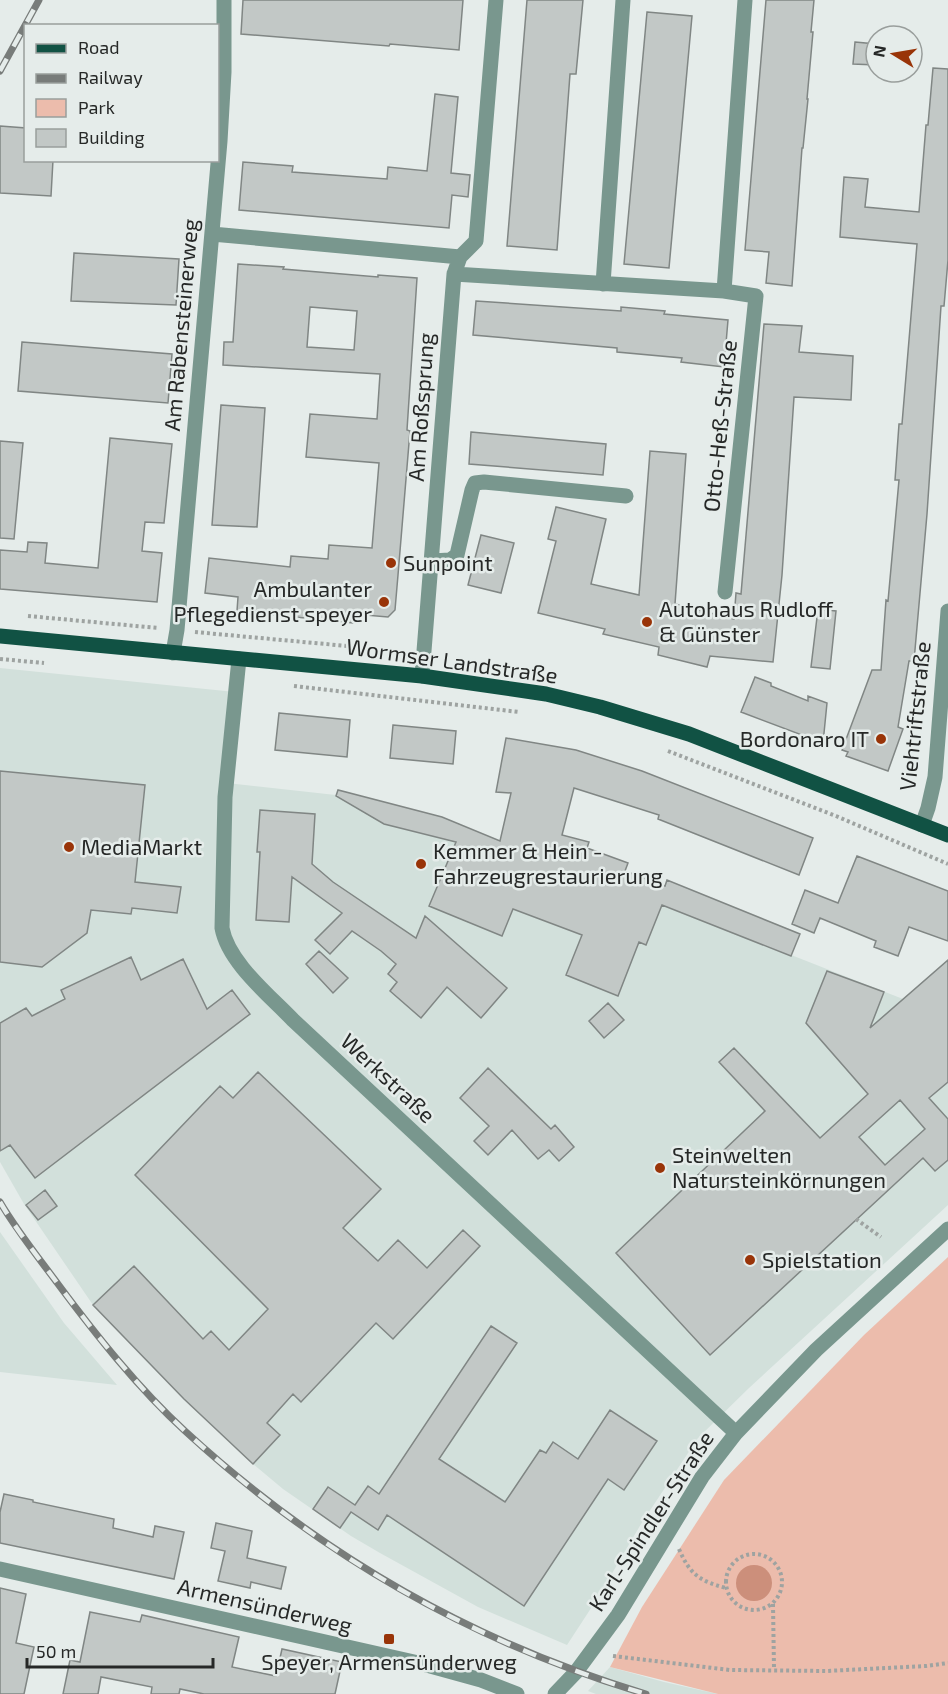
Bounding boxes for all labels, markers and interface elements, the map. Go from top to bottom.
legend [24,24,219,162]
north arrow [864,24,924,84]
text: Road [78,36,119,58]
text: N [868,44,889,59]
text: Railway [78,66,143,88]
text: Park [78,96,115,118]
text: Building [78,126,145,148]
street label: Am Rabensteinerweg [158,218,202,432]
street label: Am Roßsprung [402,332,438,482]
street label: Otto-Heß-Straße [697,339,741,513]
place label: Sunpoint [403,549,493,575]
marker: Sunpoint [384,556,398,570]
place label: Ambulanter Pflegedienst speyer [174,575,372,626]
marker: Ambulanter Pflegedienst speyer [377,595,391,609]
place label: Autohaus Rudloff & Günster [659,595,833,646]
marker: Autohaus Rudloff & Günster [640,615,654,629]
street label: Wormser Landstraße [345,632,560,688]
street label: Viehtriftstraße [893,640,935,792]
place label: Bordonaro IT [740,725,869,751]
marker: Bordonaro IT [874,732,888,746]
place label: MediaMarkt [81,833,202,859]
place label: Kemmer & Hein - Fahrzeugrestaurierung [433,837,663,888]
marker: MediaMarkt [62,840,76,854]
marker: Kemmer & Hein - Fahrzeugrestaurierung [414,857,428,871]
street label: Werkstraße [336,1027,441,1127]
place label: Steinwelten Natursteinkörnungen [672,1141,886,1192]
marker: Steinwelten Natursteinkörnungen [653,1161,667,1175]
place label: Spielstation [762,1246,882,1272]
marker: Spielstation [743,1253,757,1267]
street label: Karl-Spindler-Straße [582,1426,718,1615]
street label: Armensünderweg [175,1572,355,1638]
scale bar [27,1631,213,1669]
marker: Speyer, Armensünderweg [382,1632,396,1646]
text: 50 m [36,1640,76,1662]
place label: Speyer, Armensünderweg [261,1648,517,1674]

